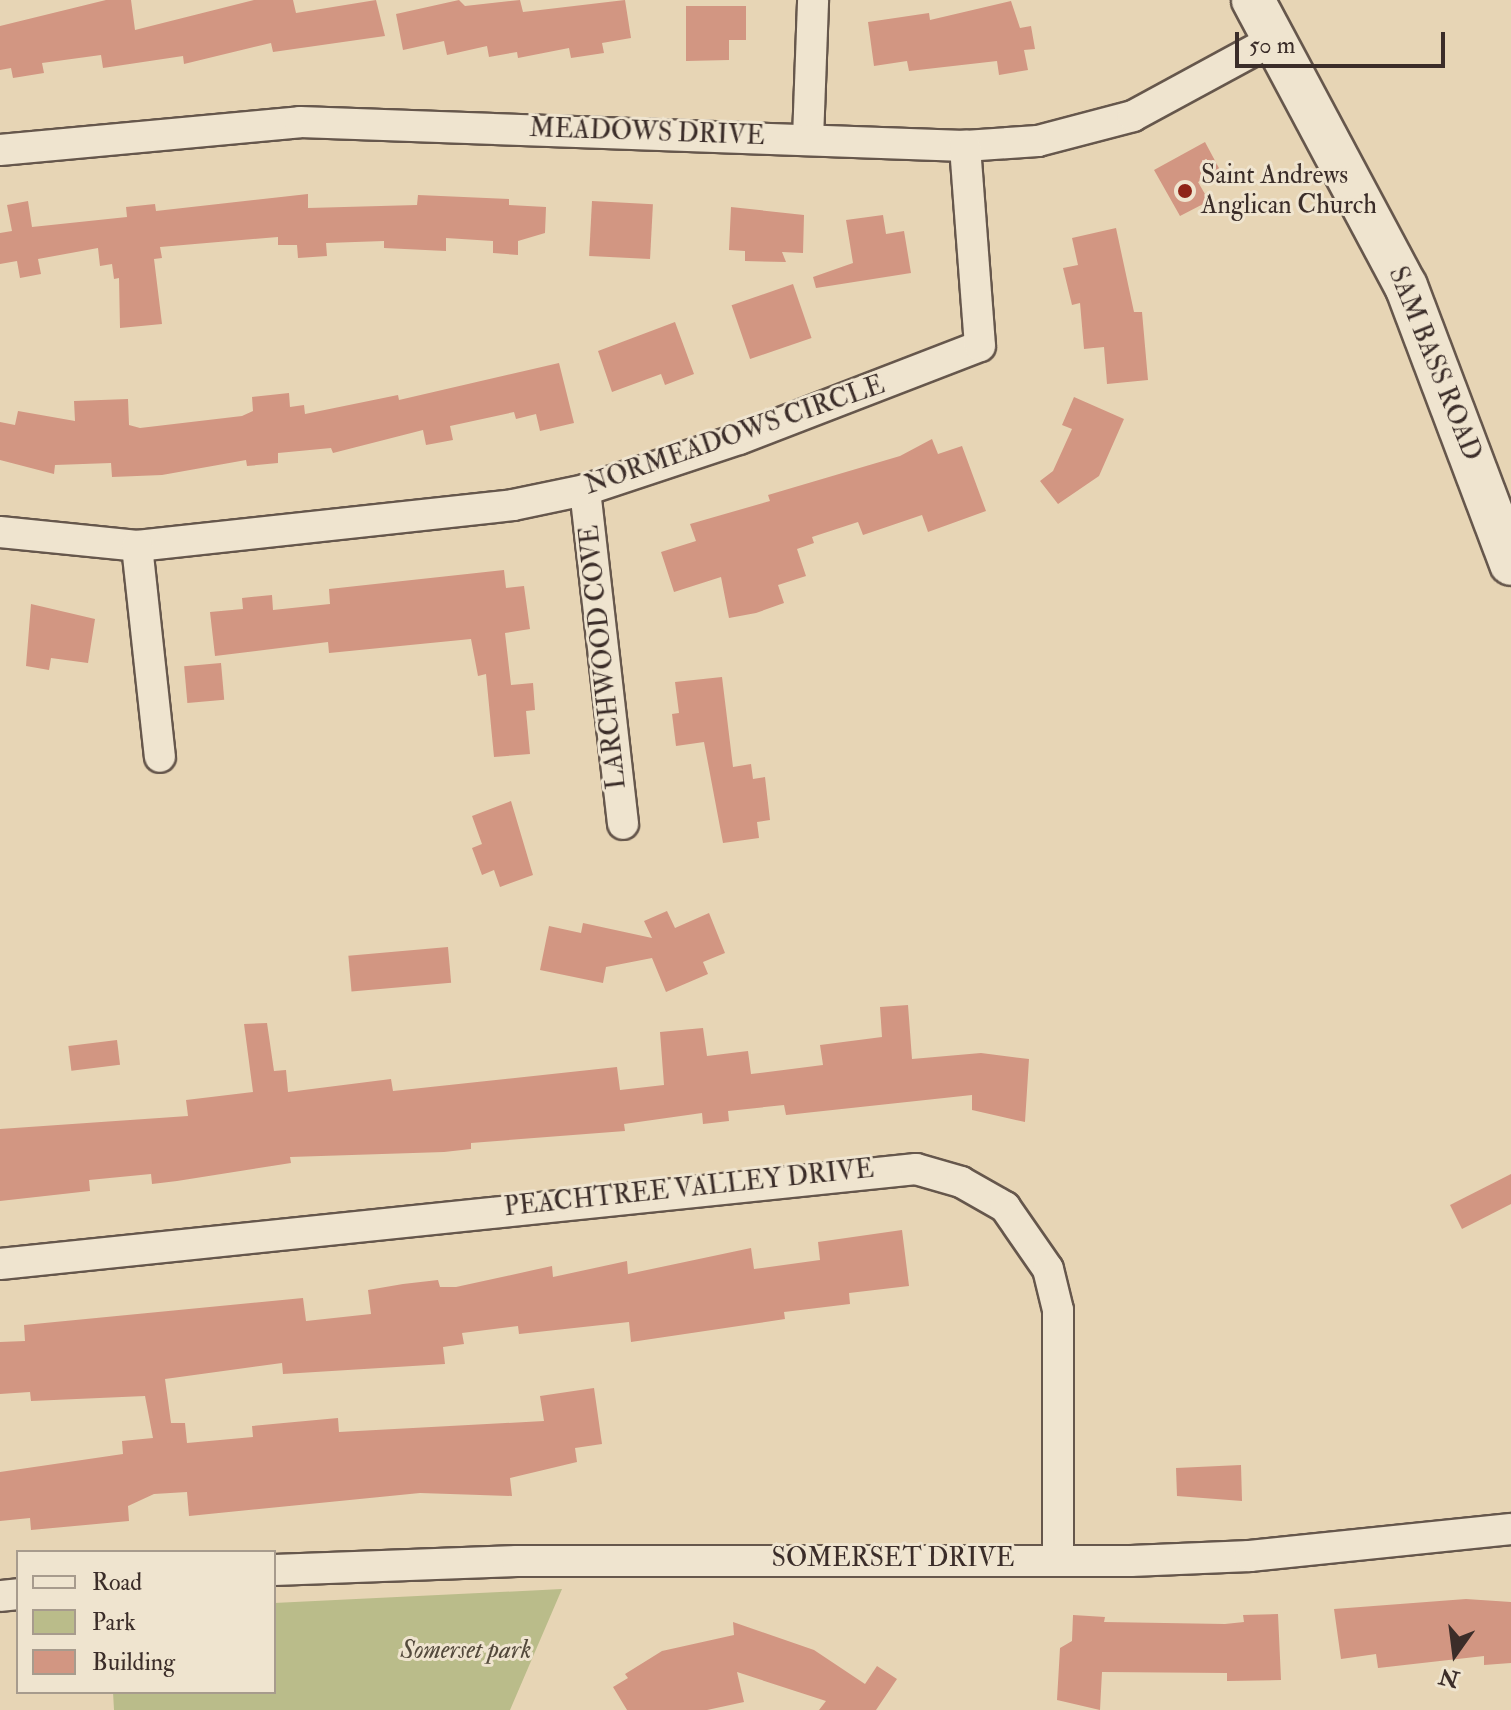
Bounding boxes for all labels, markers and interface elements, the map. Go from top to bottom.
scale bar [1239,16,1449,66]
text: 50 m [1249,30,1295,61]
street label: MEADOWS DRIVE [529,113,765,153]
place label: Saint Andrews Anglican Church [1201,160,1377,222]
marker: Saint Andrews Anglican Church [1176,182,1194,200]
street label: SAM BASS ROAD [1381,263,1487,465]
street label: NORMEADOWS CIRCLE [581,370,889,502]
street label: LARCHWOOD COVE [575,523,633,791]
street label: PEACHTREE VALLEY DRIVE [503,1154,875,1224]
street label: SOMERSET DRIVE [772,1543,1014,1575]
legend [16,1550,276,1694]
text: Road [92,1567,142,1598]
text: Park [92,1607,136,1638]
north arrow [1415,1614,1495,1694]
park label: Somerset park [401,1635,531,1667]
text: Building [92,1647,175,1678]
text: N [1436,1661,1462,1693]

